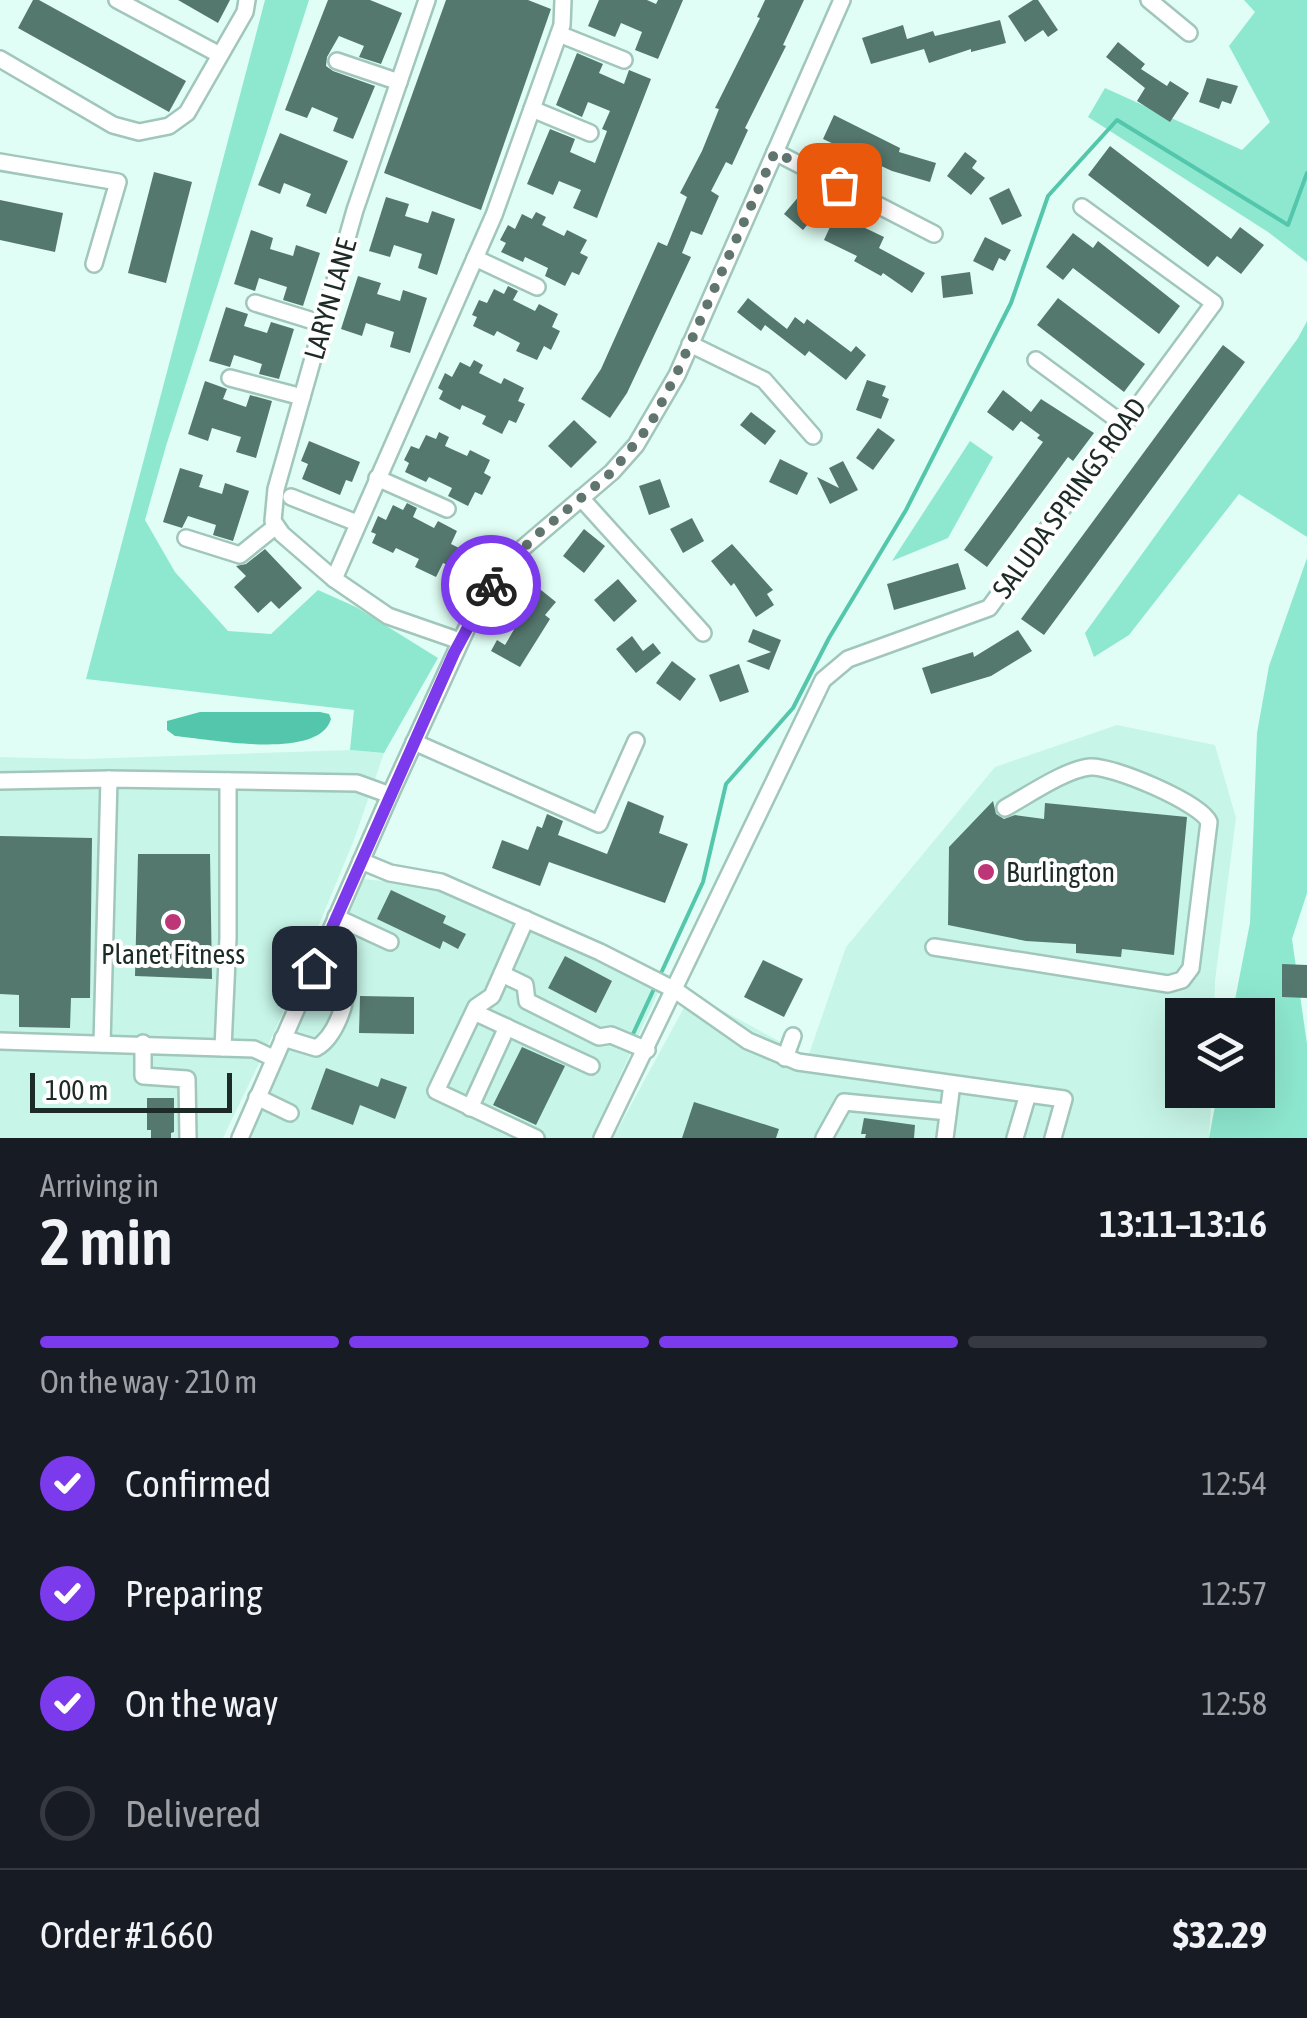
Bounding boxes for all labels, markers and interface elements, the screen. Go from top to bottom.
pin [797,143,882,228]
icon: bag [812,158,867,213]
street label: LARYN LANE [298,235,363,363]
street label: SALUDA SPRINGS ROAD [986,392,1152,604]
courier [441,535,541,635]
icon: bike [464,558,519,613]
place label: Burlington [1006,856,1115,888]
marker: Burlington [975,861,997,883]
marker: Planet Fitness [162,911,184,933]
pin [272,926,357,1011]
place label: Planet Fitness [101,938,245,970]
icon: home [287,941,342,996]
map controls [1165,998,1275,1108]
button: layers [1165,998,1275,1108]
scale bar [30,1068,232,1112]
text: 100 m [45,1074,108,1106]
text: Arriving in [40,1167,159,1204]
text: 13:11–13:16 [1099,1202,1267,1245]
text: 2 min [40,1204,173,1279]
text: On the way · 210 m [40,1363,257,1400]
icon: check [40,1456,95,1511]
text: Confirmed [125,1462,271,1505]
text: 12:54 [1201,1465,1267,1502]
icon: check [40,1566,95,1621]
text: Preparing [125,1572,263,1615]
text: 12:57 [1201,1575,1267,1612]
icon: check [40,1676,95,1731]
text: On the way [125,1682,278,1725]
text: 12:58 [1201,1685,1267,1722]
text: Delivered [125,1792,261,1835]
text: Order #1660 [40,1913,213,1956]
text: $32.29 [1173,1913,1267,1956]

